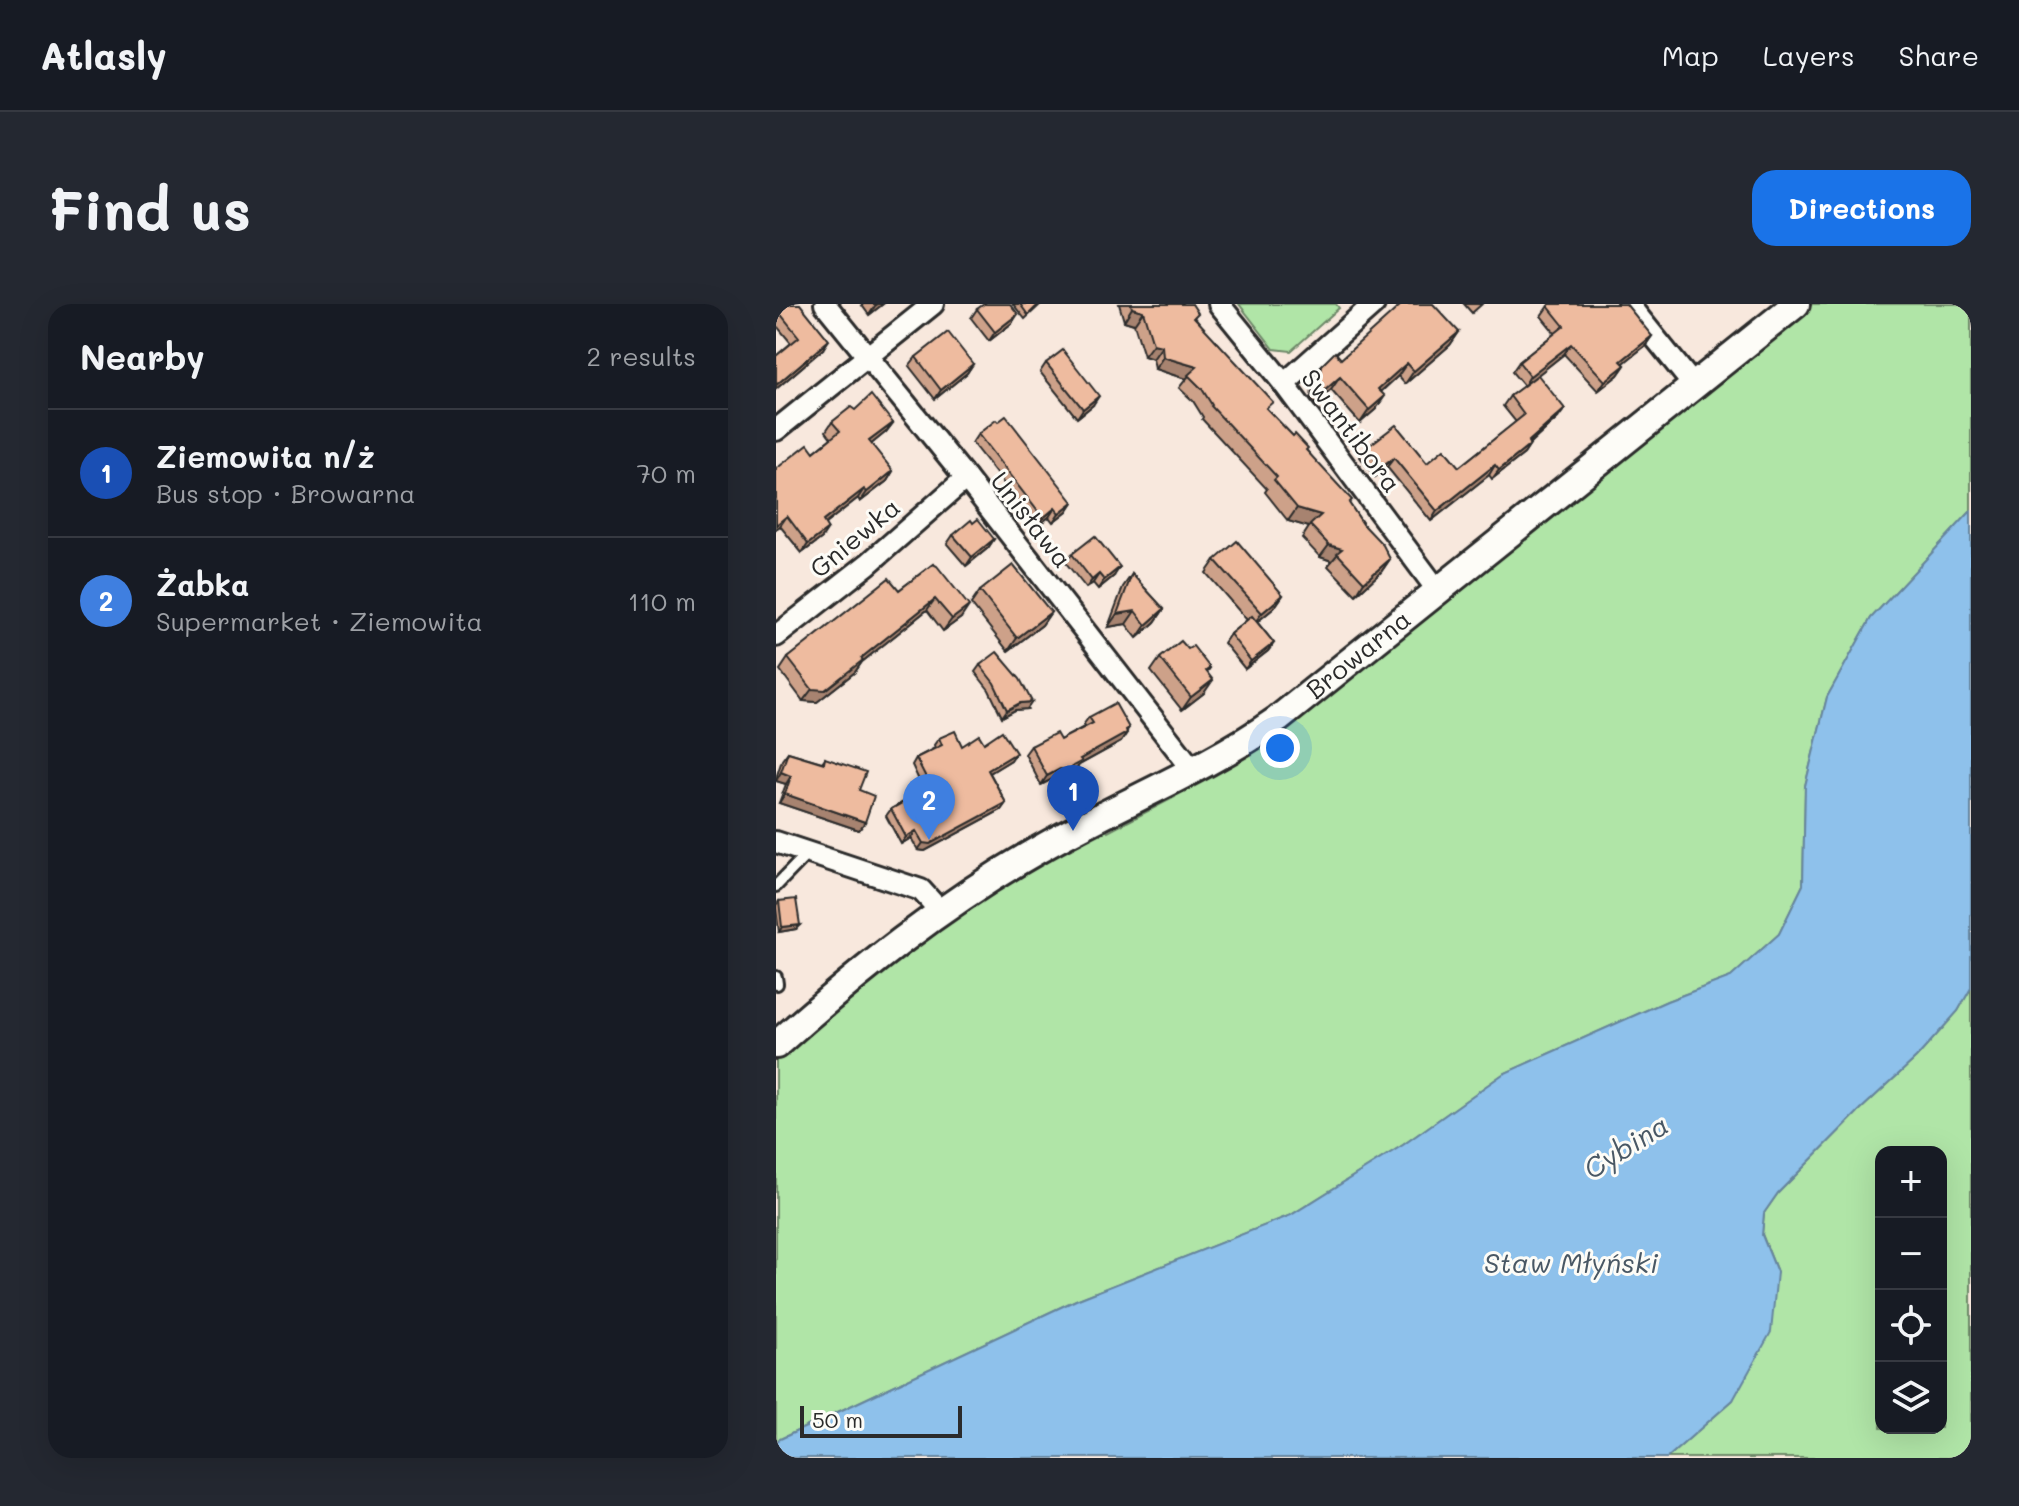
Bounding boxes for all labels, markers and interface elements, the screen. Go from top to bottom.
text: Atlasly [40,30,167,80]
text: Map [1662,37,1719,73]
text: Layers [1763,37,1855,73]
text: Share [1899,37,1979,73]
button: Directions [1752,170,1971,246]
text: Find us [48,172,251,245]
text: Nearby [80,334,205,379]
text: 2 results [587,339,696,373]
street label: Swantibora [1294,362,1409,499]
text: Ziemowita n/ż [156,436,375,476]
text: 1 [100,456,112,490]
text: 70 m [636,456,696,490]
street label: Unisława [984,464,1080,574]
text: Bus stop · Browarna [156,476,415,510]
street label: Gniewka [802,490,907,585]
text: Żabka [156,564,249,604]
text: 2 [99,584,113,618]
text: 110 m [628,584,696,618]
street label: Browarna [1299,601,1417,706]
text: Supermarket · Ziemowita [156,604,483,638]
your location [1260,728,1300,768]
pin: 1 [1047,765,1099,831]
pin: 2 [903,774,955,840]
water label: Cybina [1576,1106,1675,1186]
map controls [1875,1146,1947,1434]
button: + [1875,1146,1947,1218]
button: − [1875,1218,1947,1290]
water label: Staw Młyński [1484,1244,1659,1280]
button: locate [1875,1290,1947,1362]
button: layers [1875,1362,1947,1434]
scale bar [800,1402,962,1438]
text: 50 m [812,1405,863,1434]

